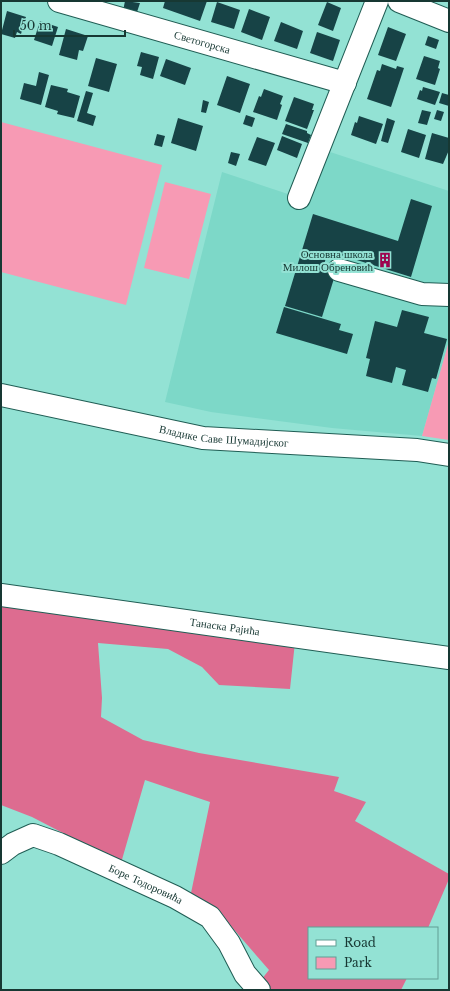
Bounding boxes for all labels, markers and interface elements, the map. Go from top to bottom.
scale bar [14,12,125,38]
text: 50 m [20,18,52,33]
street label: Светогорска [173,27,232,57]
place label: Основна школа Милош Обреновић [283,247,373,274]
building icon: Основна школа Милош Обреновић [376,251,394,269]
street label: Владике Саве Шумадијског [158,422,289,450]
street label: Танаска Рајића [189,615,261,638]
street label: Боре Тодоровића [107,861,186,907]
legend [308,927,438,979]
text: Road [344,935,376,950]
text: Park [344,955,372,970]

